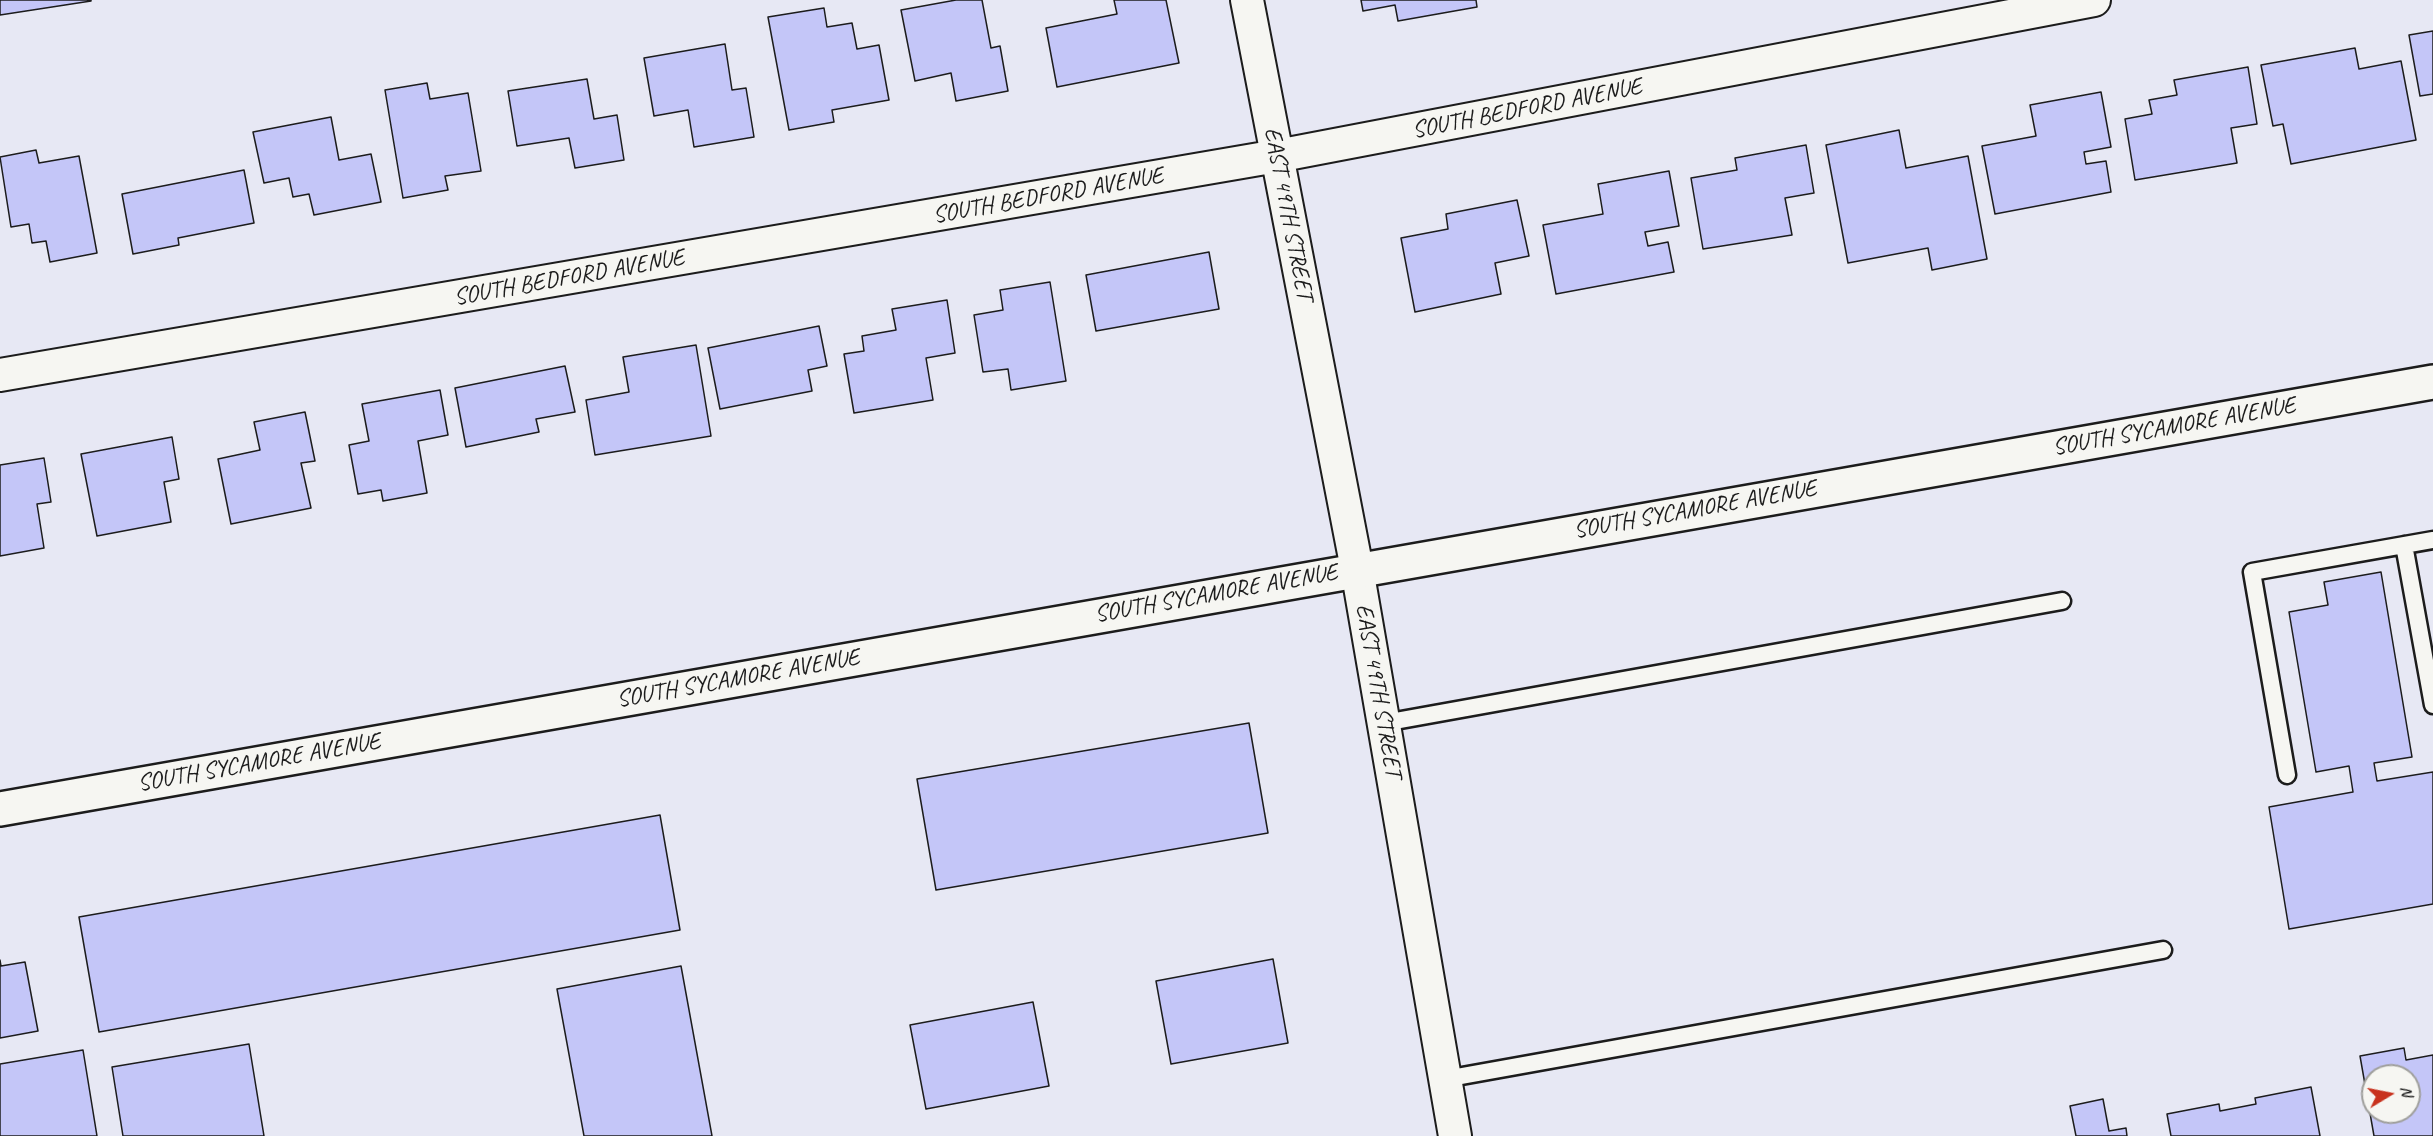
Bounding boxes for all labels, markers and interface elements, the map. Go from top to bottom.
street label: SOUTH BEDFORD AVENUE [1410,73,1644,145]
street label: EAST 49TH STREET [1257,125,1319,303]
street label: SOUTH BEDFORD AVENUE [931,162,1165,230]
street label: SOUTH BEDFORD AVENUE [452,244,686,312]
street label: SOUTH SYCAMORE AVENUE [2050,391,2298,463]
street label: SOUTH SYCAMORE AVENUE [1571,474,1819,546]
street label: SOUTH SYCAMORE AVENUE [1092,558,1340,630]
street label: EAST 49TH STREET [1349,602,1407,780]
street label: SOUTH SYCAMORE AVENUE [614,643,862,715]
street label: SOUTH SYCAMORE AVENUE [135,727,383,799]
north arrow [2361,1064,2421,1124]
text: N [2396,1085,2417,1098]

